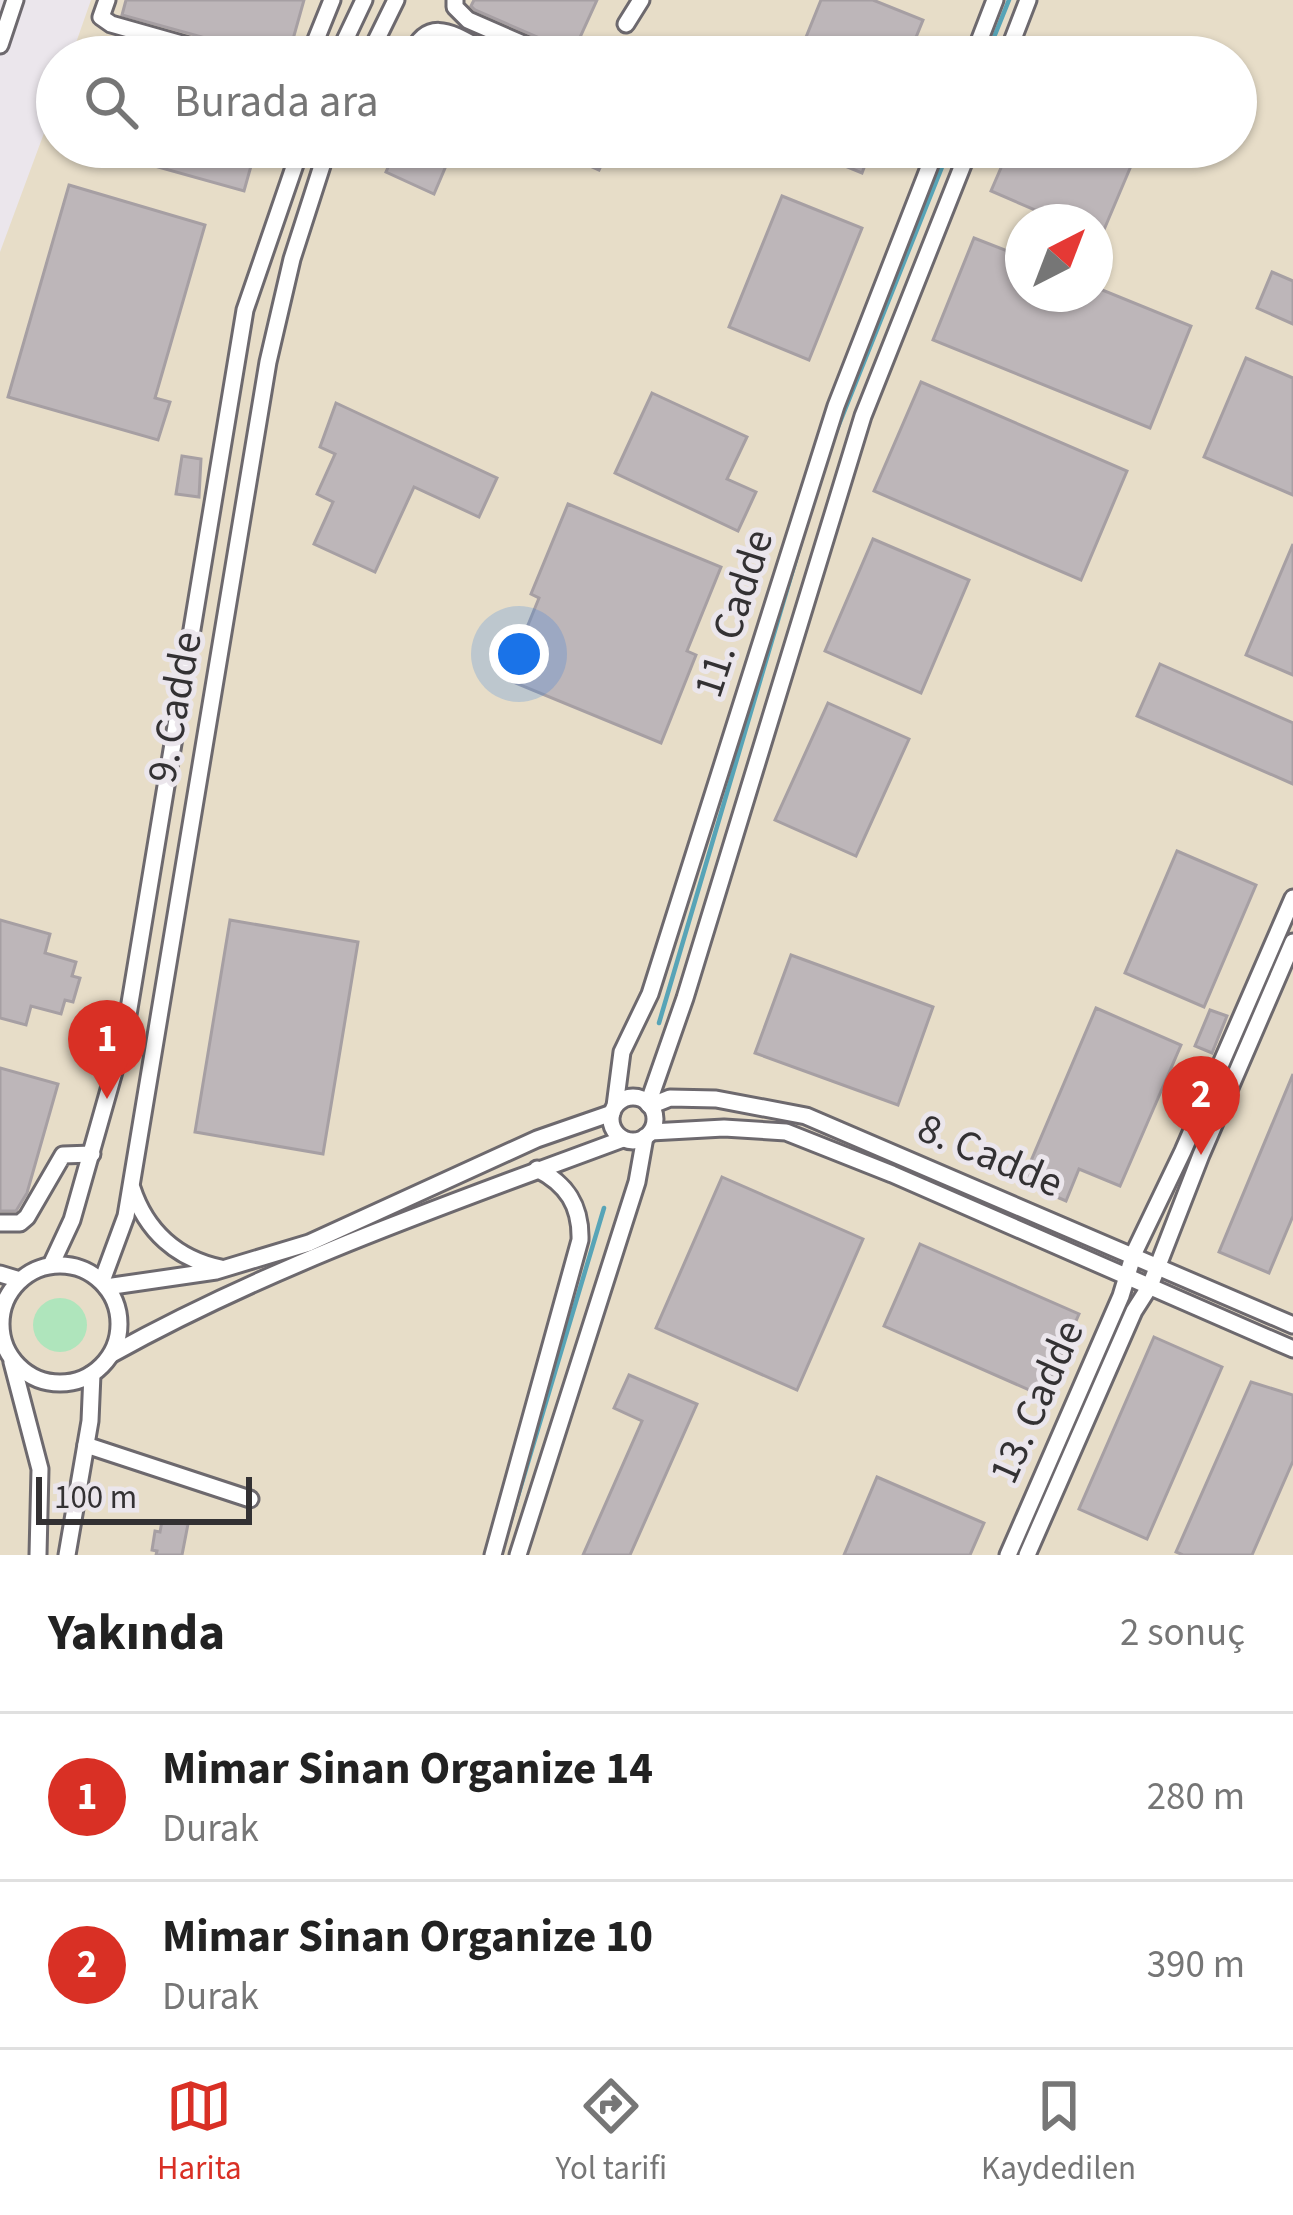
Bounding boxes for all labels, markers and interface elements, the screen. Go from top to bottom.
search box [36,36,1257,168]
icon: search [78,69,144,135]
text: Burada ara [174,70,379,134]
north arrow [1005,204,1113,312]
street label: 11. Cadde [679,522,789,705]
your location [489,624,549,684]
street label: 9. Cadde [132,627,218,788]
pin: 1 [68,1000,146,1099]
pin: 2 [1162,1056,1240,1155]
street label: 8. Cadde [908,1098,1072,1213]
street label: 13. Cadde [974,1310,1099,1493]
scale bar [36,1471,252,1524]
text: 100 m [54,1474,137,1521]
text: Yakında [48,1597,225,1669]
text: 2 sonuç [1120,1605,1245,1661]
text: Mimar Sinan Organize 14 [162,1737,653,1801]
text: 1 [77,1769,97,1825]
text: 280 m [1147,1769,1245,1825]
text: Durak [162,1801,259,1857]
text: Mimar Sinan Organize 10 [162,1905,653,1969]
text: 2 [77,1937,97,1993]
text: 390 m [1147,1937,1245,1993]
text: Durak [162,1969,259,2025]
tab: Harita [157,2073,242,2192]
tab: Yol tarifi [556,2073,667,2192]
tab: Kaydedilen [981,2073,1136,2192]

